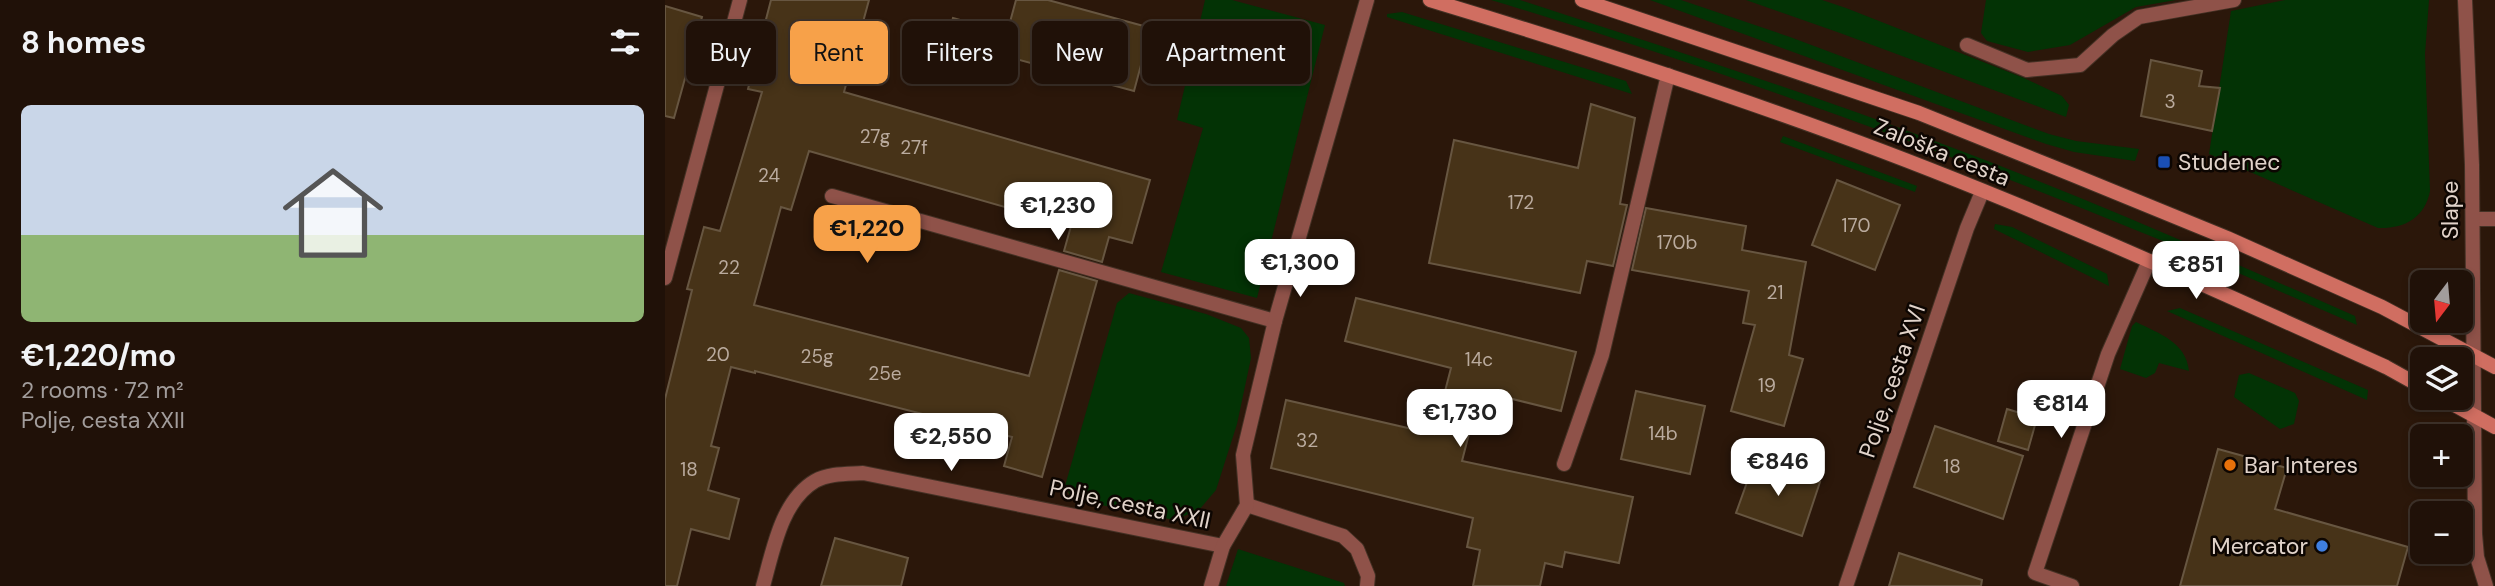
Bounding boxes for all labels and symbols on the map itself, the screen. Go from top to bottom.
house number: 3 [2164,89,2176,114]
street label: Zaloška cesta [1870,111,2014,193]
house number: 27g [860,124,891,149]
house number: 27f [900,135,928,160]
place label: Studenec [2178,147,2280,177]
marker: Studenec [2156,154,2172,170]
house number: 24 [758,163,780,188]
street label: Slape [2435,181,2465,239]
pin: €1,230 [1001,182,1115,242]
house number: 172 [1508,190,1534,215]
pin: €1,220 [810,205,924,265]
house number: 170 [1842,213,1870,238]
house number: 170b [1657,230,1697,255]
pin: €1,300 [1243,240,1357,299]
pin: €851 [2155,242,2237,301]
house number: 22 [718,255,740,280]
north arrow [2410,270,2473,332]
house number: 21 [1767,280,1783,305]
street label: Polje, cesta XVI [1852,300,1932,462]
house number: 20 [706,342,730,367]
house number: 25g [800,344,834,369]
house number: 14c [1465,347,1493,372]
house number: 25e [868,361,902,386]
house number: 19 [1758,373,1776,398]
pin: €814 [2020,380,2102,440]
pin: €1,730 [1403,390,1517,449]
pin: €2,550 [894,414,1008,473]
house number: 14b [1648,421,1678,446]
house number: 32 [1296,428,1318,453]
pin: €846 [1737,438,1819,498]
place label: Bar Interes [2244,450,2358,480]
house number: 18 [1943,454,1961,479]
house number: 18 [680,457,698,482]
marker: Bar Interes [2222,457,2238,473]
street label: Polje, cesta XXII [1047,472,1213,536]
place label: Mercator [2211,531,2308,561]
marker: Mercator [2314,538,2330,554]

